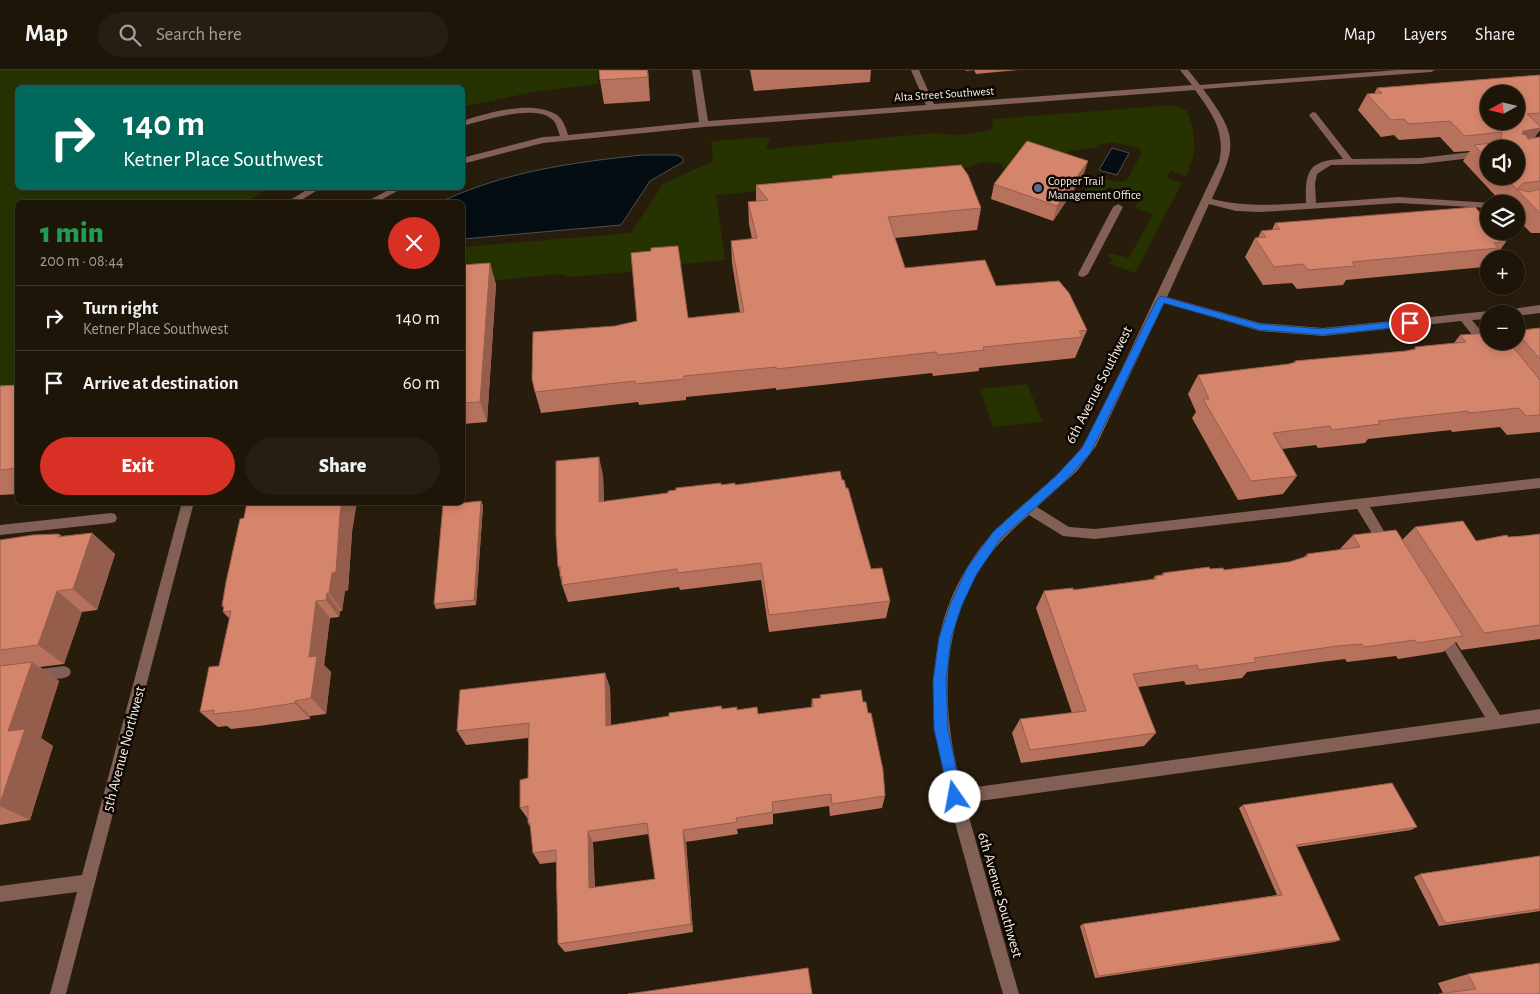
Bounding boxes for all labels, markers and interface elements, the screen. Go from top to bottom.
search box [98,12,448,57]
icon: search [116,21,144,49]
text: Map [25,22,68,46]
text: Search here [156,25,242,44]
text: Map [1344,26,1375,44]
text: Layers [1403,26,1447,44]
text: Share [1475,26,1515,44]
street label: Alta Street Southwest [893,84,995,103]
north arrow [1480,85,1525,130]
map controls [1480,85,1525,350]
icon: right [40,105,105,170]
text: 140 m [123,107,205,142]
button: sound [1480,140,1525,185]
text: Ketner Place Southwest [123,148,323,170]
place label: Copper Trail Management Office [1048,175,1141,201]
marker: Copper Trail Management Office [1032,182,1044,194]
button: layers [1480,195,1525,240]
button: close [388,217,440,269]
text: 1 min [40,218,104,248]
button: + [1480,250,1525,295]
text: 200 m · 08:44 [40,253,124,269]
text: Turn right [83,299,158,318]
pin [1389,302,1431,344]
icon: right [40,304,68,332]
button: − [1480,305,1525,350]
text: 140 m [396,309,440,328]
icon: arrive [1396,309,1424,337]
text: Ketner Place Southwest [83,321,228,337]
street label: 6th Avenue Southwest [1063,324,1135,446]
icon: arrive [40,369,68,397]
text: Arrive at destination [83,374,239,393]
text: 60 m [403,374,440,393]
button: Exit [40,437,235,495]
button: Share [245,437,440,495]
street label: 5th Avenue Northwest [100,685,148,813]
position arrow [928,770,980,822]
street label: 6th Avenue Southwest [975,831,1025,960]

